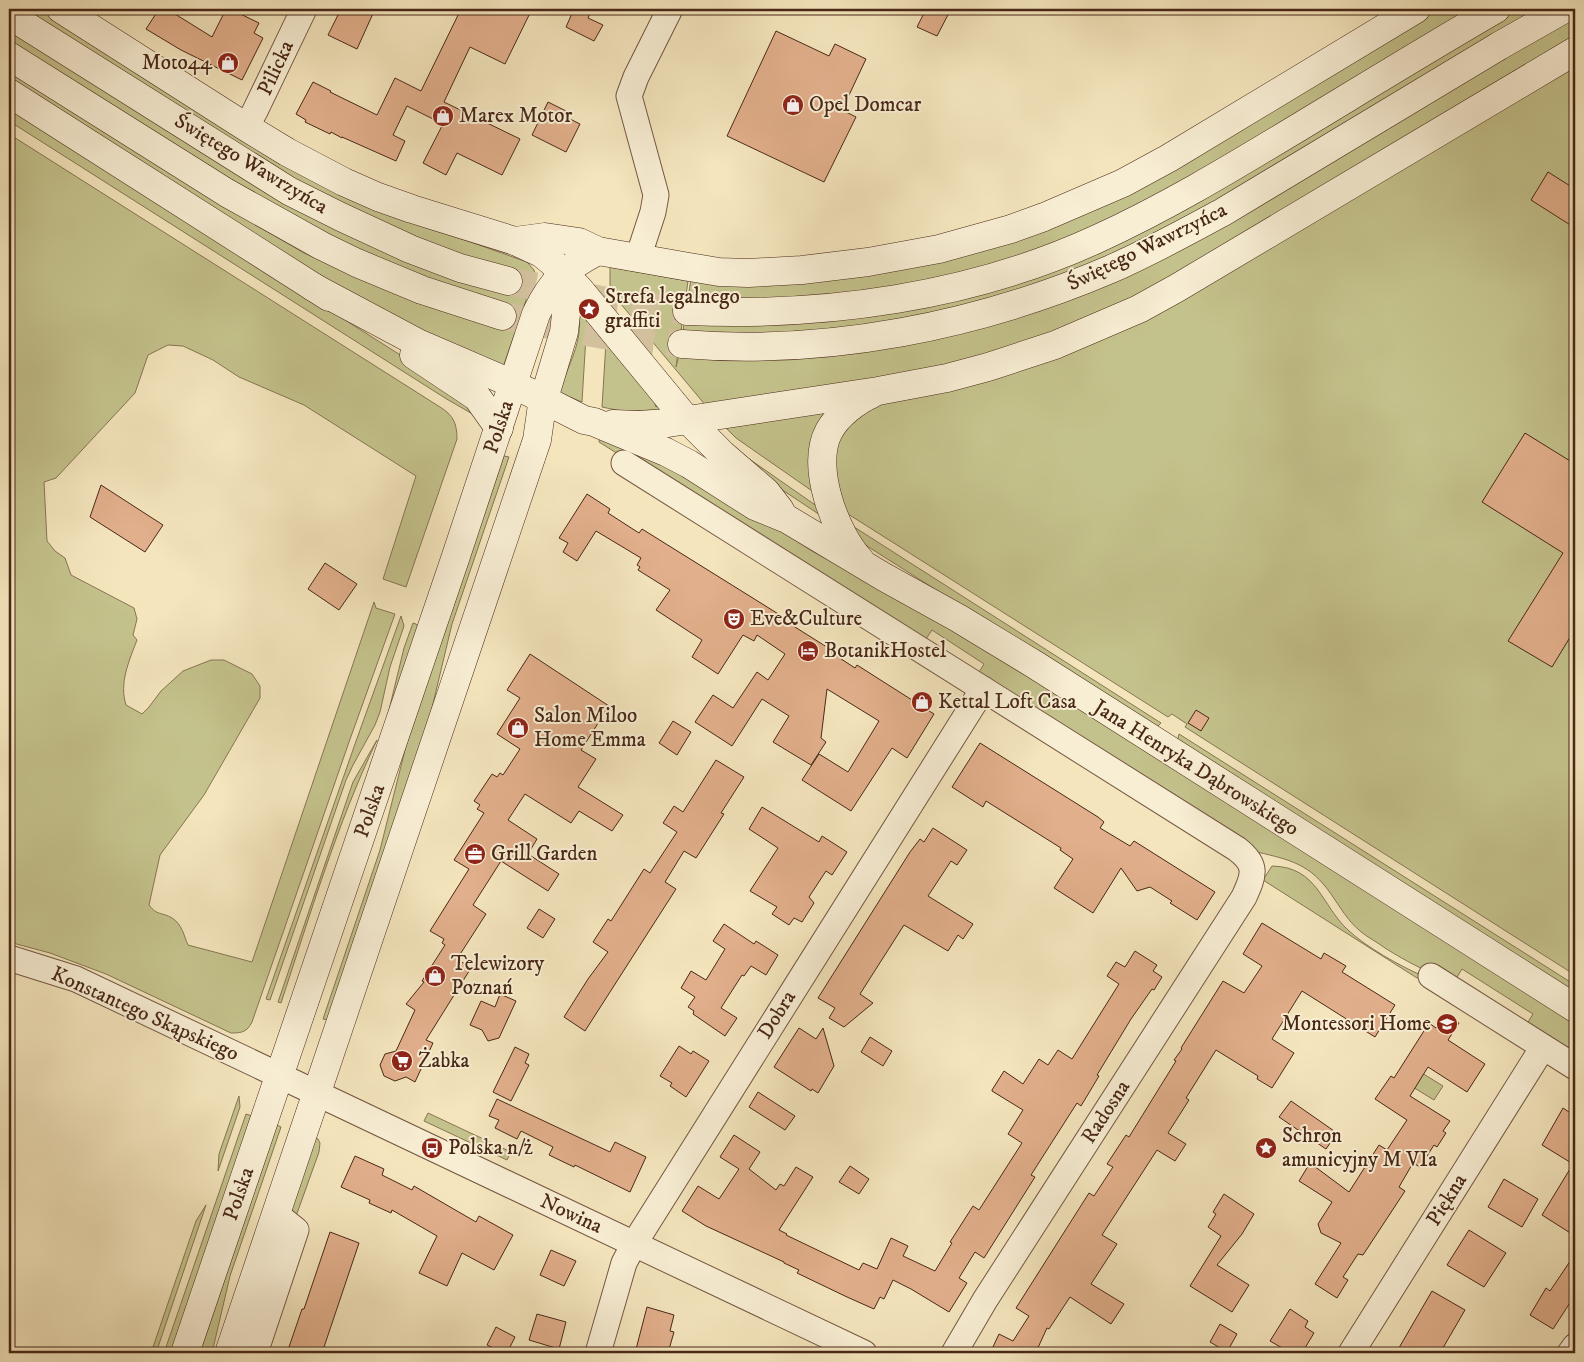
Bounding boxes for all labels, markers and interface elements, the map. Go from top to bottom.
street label: Pilicka [252,36,300,100]
place label: Moto44 [142,50,213,76]
shop icon: Moto44 [216,51,240,75]
place label: Opel Domcar [809,92,921,118]
shop icon: Opel Domcar [781,93,805,117]
place label: Marex Motor [459,103,572,129]
shop icon: Marex Motor [431,104,455,128]
street label: Świętego Wawrzyńca [169,106,334,220]
street label: Świętego Wawrzyńca [1062,195,1231,297]
place label: Strefa legalnego graffiti [605,284,740,334]
place icon: Strefa legalnego graffiti [577,297,601,321]
street label: Polska [478,397,520,457]
place label: Eve&Culture [750,606,863,632]
theatre icon: Eve&Culture [722,607,746,631]
place label: BotanikHostel [824,638,947,664]
hotel icon: BotanikHostel [796,639,820,663]
place label: Kettal Loft Casa [938,689,1077,715]
shop icon: Kettal Loft Casa [910,690,934,714]
street label: Jana Henryka Dąbrowskiego [1087,693,1303,842]
place label: Salon Miloo Home Emma [534,703,646,753]
shop icon: Salon Miloo Home Emma [506,716,530,740]
street label: Polska [349,781,391,841]
place label: Grill Garden [491,841,598,867]
office icon: Grill Garden [463,842,487,866]
place label: Telewizory Poznań [451,951,545,1001]
street label: Konstantego Skąpskiego [47,961,243,1067]
shop icon: Telewizory Poznań [423,964,447,988]
street label: Dobra [752,986,802,1044]
place label: Montessori Home [1282,1011,1431,1037]
school or university icon: Montessori Home [1435,1012,1459,1036]
place label: Żabka [418,1047,470,1074]
supermarket icon: Żabka [390,1049,414,1073]
street label: Radosna [1076,1075,1136,1149]
place label: Schron amunicyjny M VIa [1282,1123,1437,1173]
place label: Polska n/ż [448,1135,533,1161]
bus stop icon: Polska n/ż [420,1136,444,1160]
place icon: Schron amunicyjny M VIa [1254,1136,1278,1160]
street label: Polska [218,1164,260,1224]
street label: Piękna [1421,1169,1473,1231]
street label: Nowina [536,1188,606,1240]

